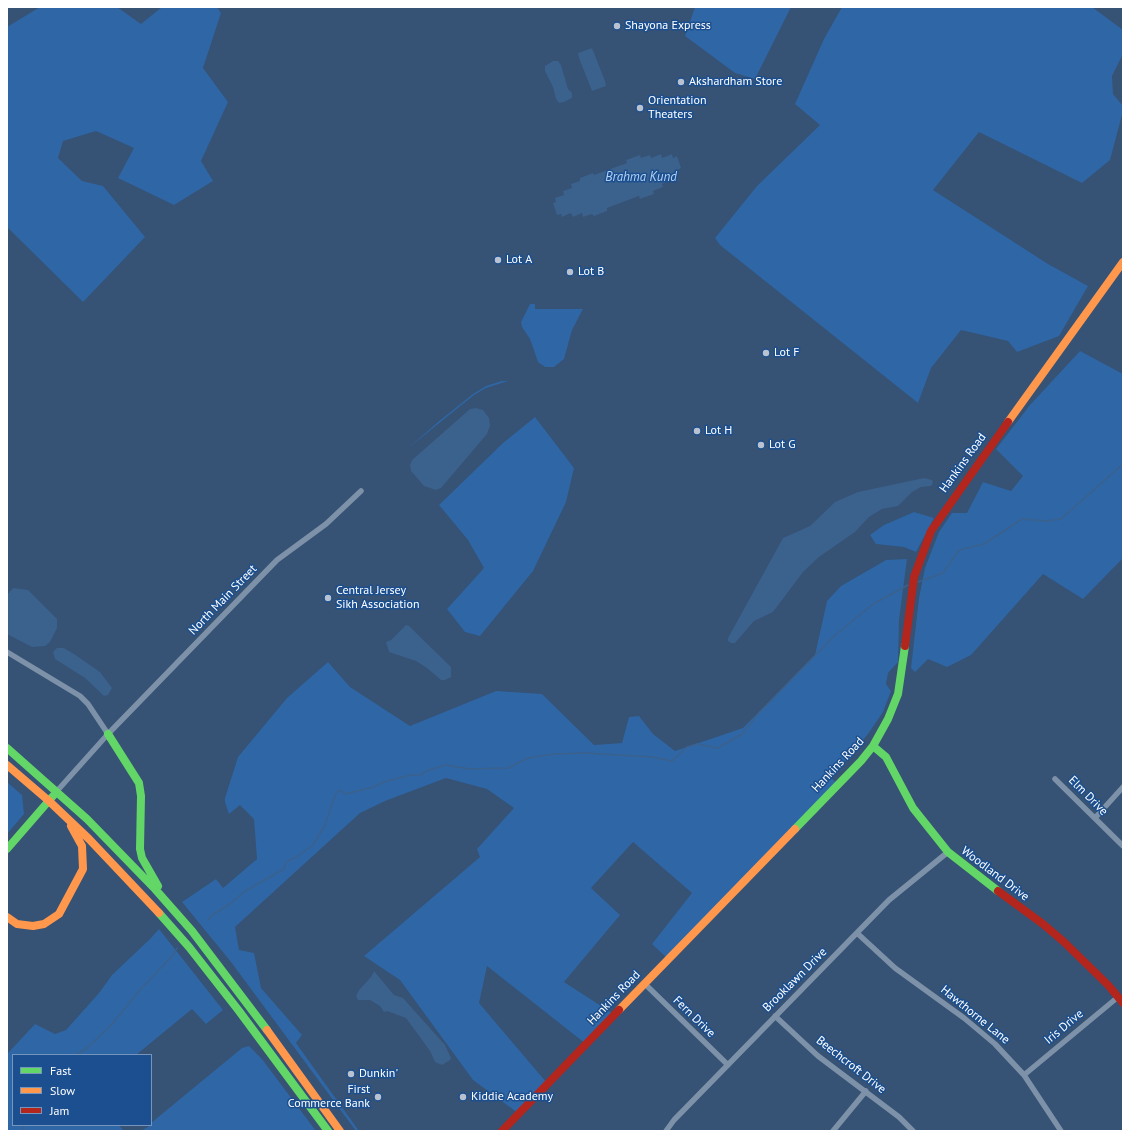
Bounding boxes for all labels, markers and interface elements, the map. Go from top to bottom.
place label: Shayona Express [625,19,711,33]
marker: Shayona Express [612,21,622,31]
place label: Akshardham Store [689,75,782,89]
marker: Akshardham Store [676,77,686,87]
place label: Orientation Theaters [648,94,706,122]
marker: Orientation Theaters [635,103,645,113]
water label: Brahma Kund [605,169,677,185]
place label: Lot A [506,253,532,267]
marker: Lot A [493,255,503,265]
place label: Lot B [578,265,604,279]
marker: Lot B [565,267,575,277]
place label: Lot F [774,346,799,360]
marker: Lot F [761,348,771,358]
place label: Lot H [705,424,732,438]
marker: Lot H [692,426,702,436]
street label: Hankins Road [937,431,989,495]
place label: Lot G [769,438,796,452]
marker: Lot G [756,440,766,450]
street label: North Main Street [186,562,260,638]
place label: Central Jersey Sikh Association [336,584,420,612]
marker: Central Jersey Sikh Association [323,593,333,603]
street label: Hankins Road [809,735,867,795]
street label: Elm Drive [1065,773,1111,819]
street label: Woodland Drive [958,844,1032,904]
street label: Brooklawn Drive [760,945,830,1015]
street label: Hankins Road [585,968,643,1028]
street label: Hawthorne Lane [938,983,1012,1047]
street label: Fern Drive [670,993,718,1041]
street label: Iris Drive [1042,1007,1086,1047]
street label: Beechcroft Drive [813,1033,889,1097]
legend [12,1054,152,1126]
text: Fast [50,1063,71,1078]
place label: Dunkin' [359,1067,398,1081]
marker: Dunkin' [346,1069,356,1079]
text: Slow [50,1083,75,1098]
place label: First Commerce Bank [288,1083,370,1111]
place label: Kiddie Academy [471,1090,553,1104]
marker: First Commerce Bank [373,1092,383,1102]
marker: Kiddie Academy [458,1092,468,1102]
text: Jam [50,1103,69,1118]

